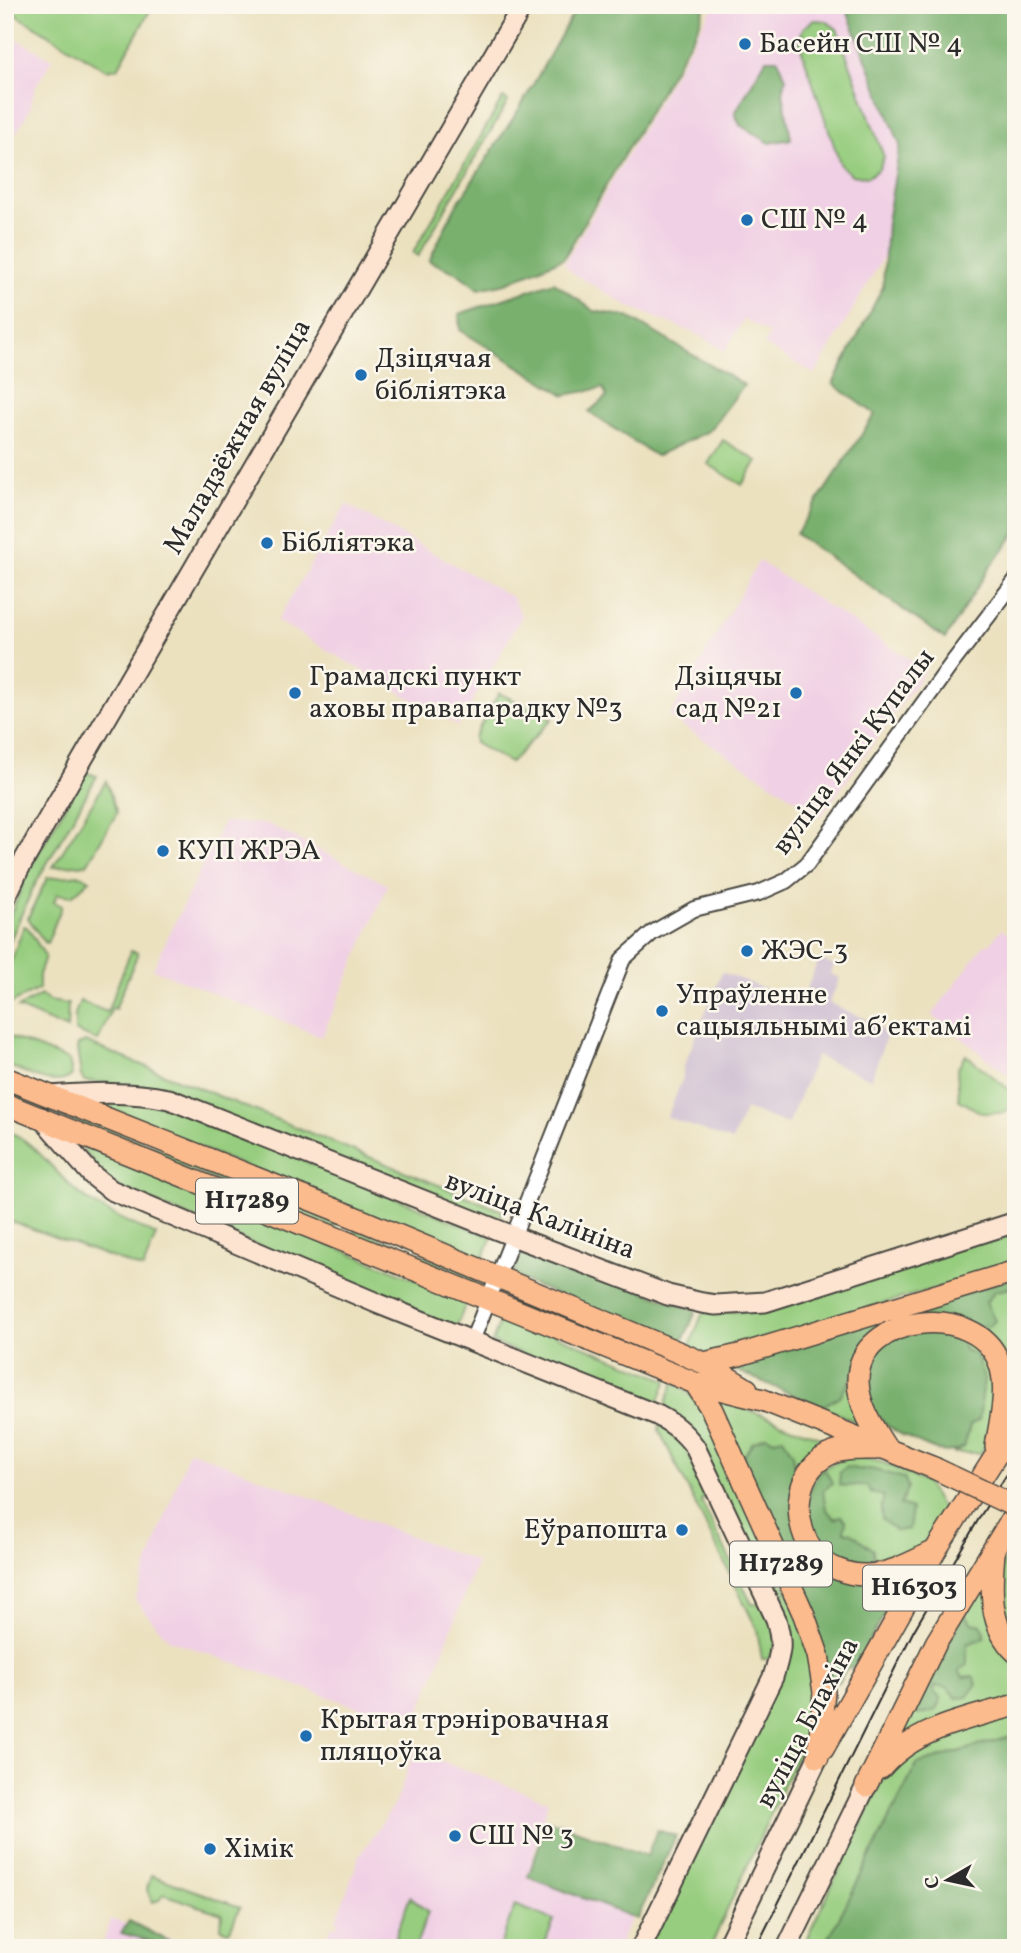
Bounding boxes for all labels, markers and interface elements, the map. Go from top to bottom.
place label: Басейн СШ № 4 [759,25,963,64]
marker: Басейн СШ № 4 [737,36,753,52]
place label: СШ № 4 [761,201,868,240]
marker: СШ № 4 [739,212,755,228]
street label: Маладзёжная вуліца [155,312,321,562]
place label: Дзіцячая бібліятэка [375,340,507,411]
marker: Дзіцячая бібліятэка [353,367,369,383]
place label: Бібліятэка [281,524,415,563]
marker: Бібліятэка [259,535,275,551]
street label: вуліца Янкі Купалы [763,641,945,863]
place label: Грамадскі пункт аховы правапарадку №3 [309,658,623,729]
place label: Дзіцячы сад №21 [674,658,782,729]
marker: Грамадскі пункт аховы правапарадку №3 [287,685,303,701]
marker: Дзіцячы сад №21 [788,685,804,701]
place label: КУП ЖРЭА [177,832,321,871]
marker: КУП ЖРЭА [155,843,171,859]
place label: ЖЭС-3 [761,932,848,971]
marker: ЖЭС-3 [739,943,755,959]
place label: Упраўленне сацыяльнымі абʼектамі [676,976,971,1047]
marker: Упраўленне сацыяльнымі абʼектамі [654,1003,670,1019]
street label: вуліца Калініна [439,1162,641,1270]
road number: Н17289 [196,1178,298,1224]
place label: Еўрапошта [524,1511,668,1550]
marker: Еўрапошта [674,1522,690,1538]
road number: Н17289 [730,1541,832,1586]
road number: Н16303 [863,1566,965,1610]
street label: вуліца Блахіна [747,1631,869,1815]
place label: Крытая трэніровачная пляцоўка [320,1701,609,1772]
marker: Крытая трэніровачная пляцоўка [298,1728,314,1744]
place label: СШ № 3 [469,1817,574,1856]
marker: СШ № 3 [447,1828,463,1844]
place label: Хімік [224,1830,294,1869]
marker: Хімік [202,1841,218,1857]
north arrow [912,1844,982,1914]
text: С [919,1874,947,1890]

